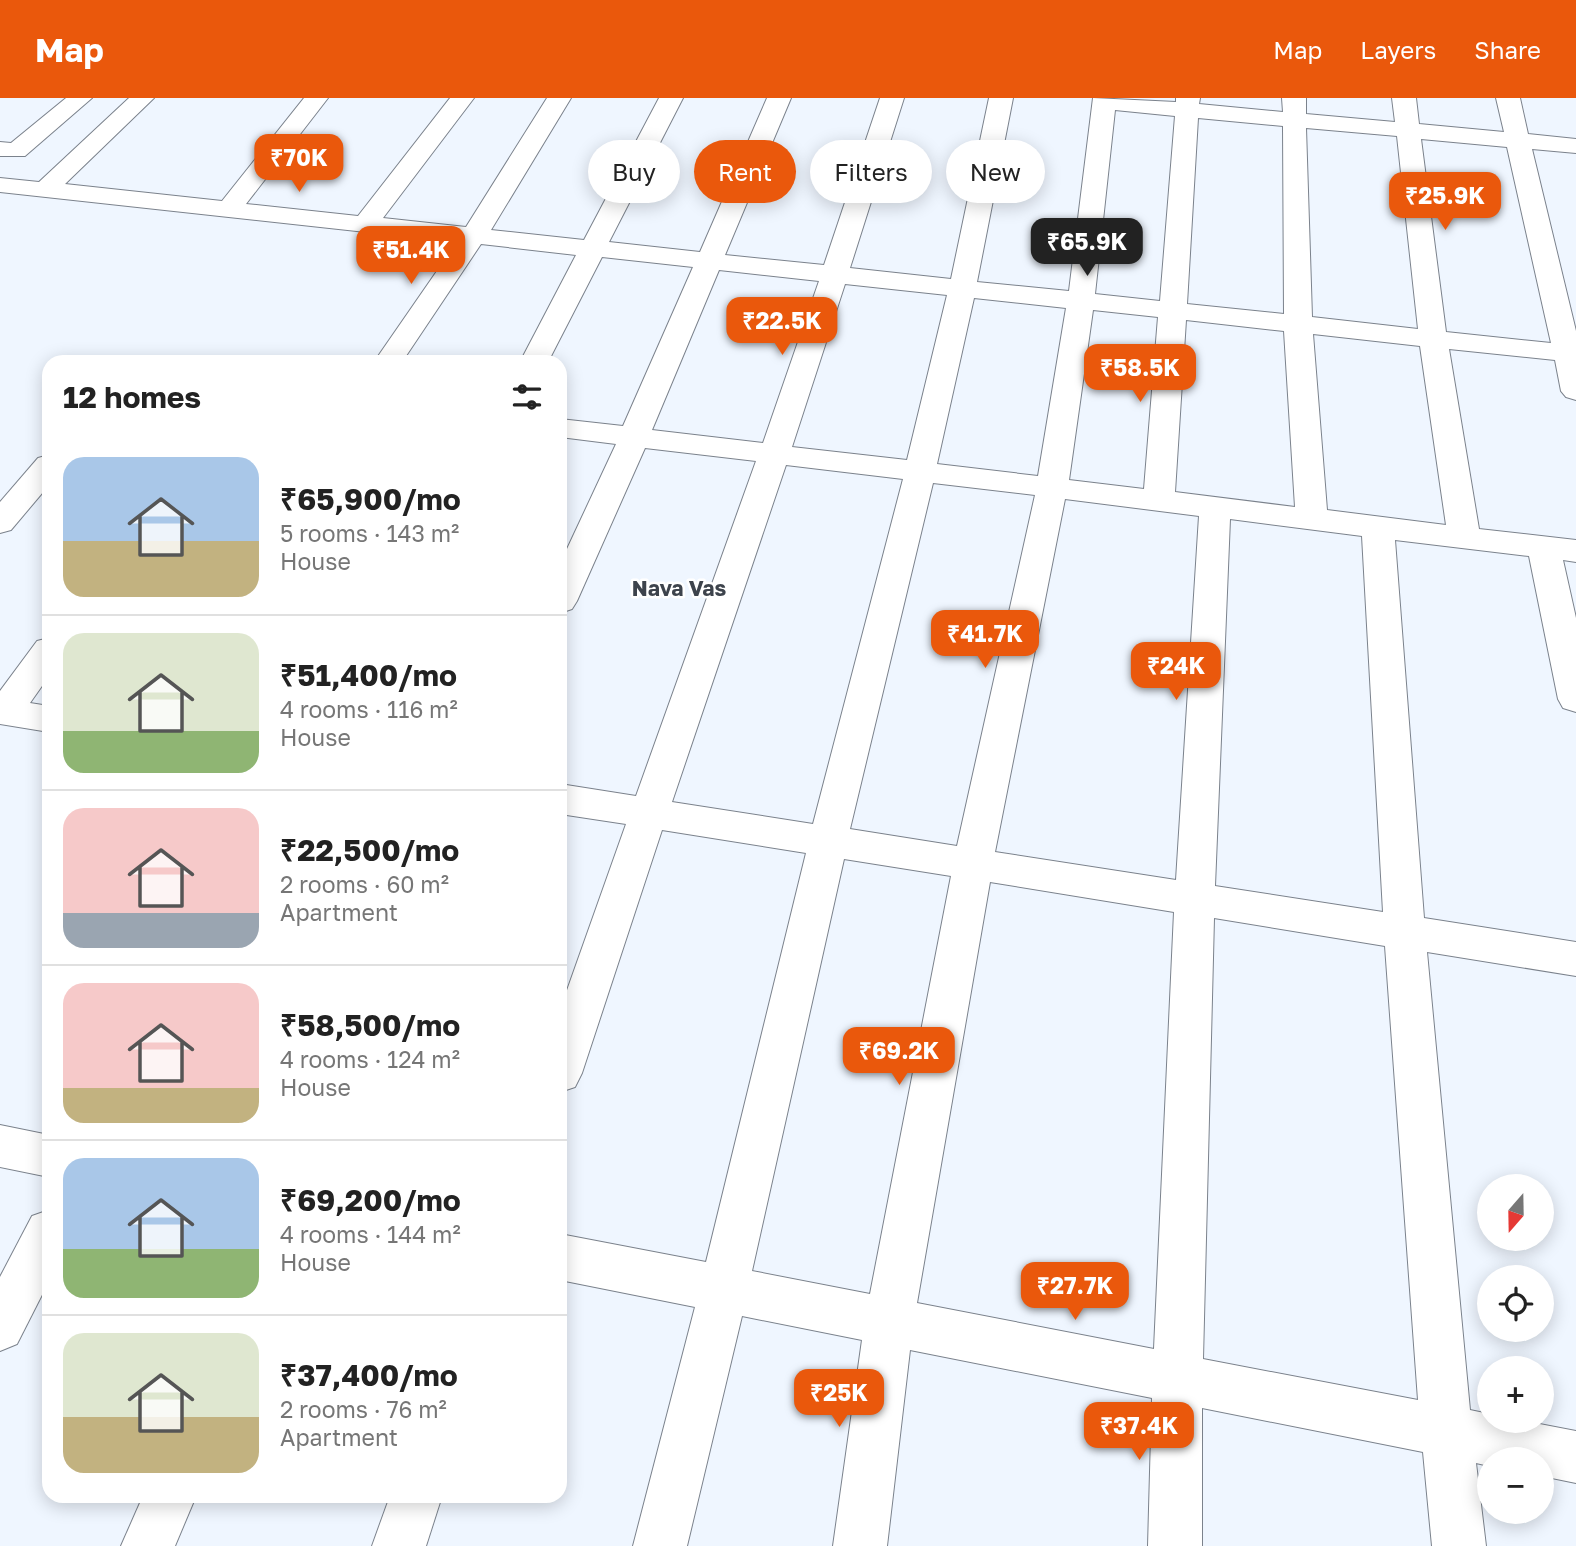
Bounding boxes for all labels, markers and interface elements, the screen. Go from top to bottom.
text: Map [35,30,104,69]
text: Map [1273,35,1322,64]
text: Layers [1360,35,1436,64]
text: Share [1474,35,1541,64]
pin: ₹70K [258,134,340,194]
chip: Buy [588,140,680,203]
chip: Rent [694,140,796,203]
chip: Filters [810,140,932,203]
chip: New [946,140,1045,203]
text: ₹70K [270,143,328,171]
pin: ₹25.9K [1388,172,1502,232]
text: ₹25.9K [1405,181,1485,209]
pin: ₹65.9K [1030,218,1144,278]
pin: ₹51.4K [354,226,468,286]
text: ₹65.9K [1047,227,1127,255]
text: ₹51.4K [372,235,450,263]
pin: ₹22.5K [725,298,839,357]
text: ₹22.5K [742,306,822,334]
pin: ₹58.5K [1083,344,1197,404]
text: ₹58.5K [1100,353,1180,381]
icon: filters [508,378,546,416]
text: 12 homes [63,379,201,415]
text: ₹65,900/mo [280,481,461,517]
icon: home [119,485,203,569]
text: 5 rooms · 143 m² [280,519,459,547]
text: House [280,547,351,575]
district label: Nava Vas [632,575,727,601]
pin: ₹41.7K [928,610,1042,670]
text: ₹41.7K [947,619,1023,647]
pin: ₹24K [1135,642,1217,702]
text: ₹24K [1147,651,1205,679]
text: ₹51,400/mo [280,657,457,693]
icon: home [119,661,203,745]
text: 4 rooms · 116 m² [280,695,458,723]
text: House [280,723,351,751]
text: ₹22,500/mo [280,832,459,868]
icon: home [119,836,203,920]
text: 2 rooms · 60 m² [280,870,449,898]
text: Apartment [280,898,398,926]
text: ₹58,500/mo [280,1007,460,1043]
icon: home [119,1011,203,1095]
pin: ₹69.2K [842,1028,956,1087]
text: ₹69.2K [859,1036,939,1064]
text: 4 rooms · 124 m² [280,1045,460,1073]
text: House [280,1073,351,1101]
north arrow [1477,1174,1554,1251]
map controls [1477,1174,1554,1524]
text: ₹69,200/mo [280,1182,461,1218]
icon: home [119,1186,203,1270]
text: 4 rooms · 144 m² [280,1220,461,1248]
text: House [280,1248,351,1276]
pin: ₹27.7K [1018,1262,1132,1322]
button: locate [1477,1265,1554,1342]
text: ₹27.7K [1037,1271,1113,1299]
button: + [1477,1356,1554,1433]
text: ₹37,400/mo [280,1357,458,1393]
icon: home [119,1361,203,1445]
pin: ₹25K [798,1370,880,1429]
text: ₹25K [810,1378,868,1406]
text: 2 rooms · 76 m² [280,1395,447,1423]
pin: ₹37.4K [1082,1402,1196,1462]
text: ₹37.4K [1100,1411,1178,1439]
text: Apartment [280,1423,398,1451]
button: − [1477,1447,1554,1524]

